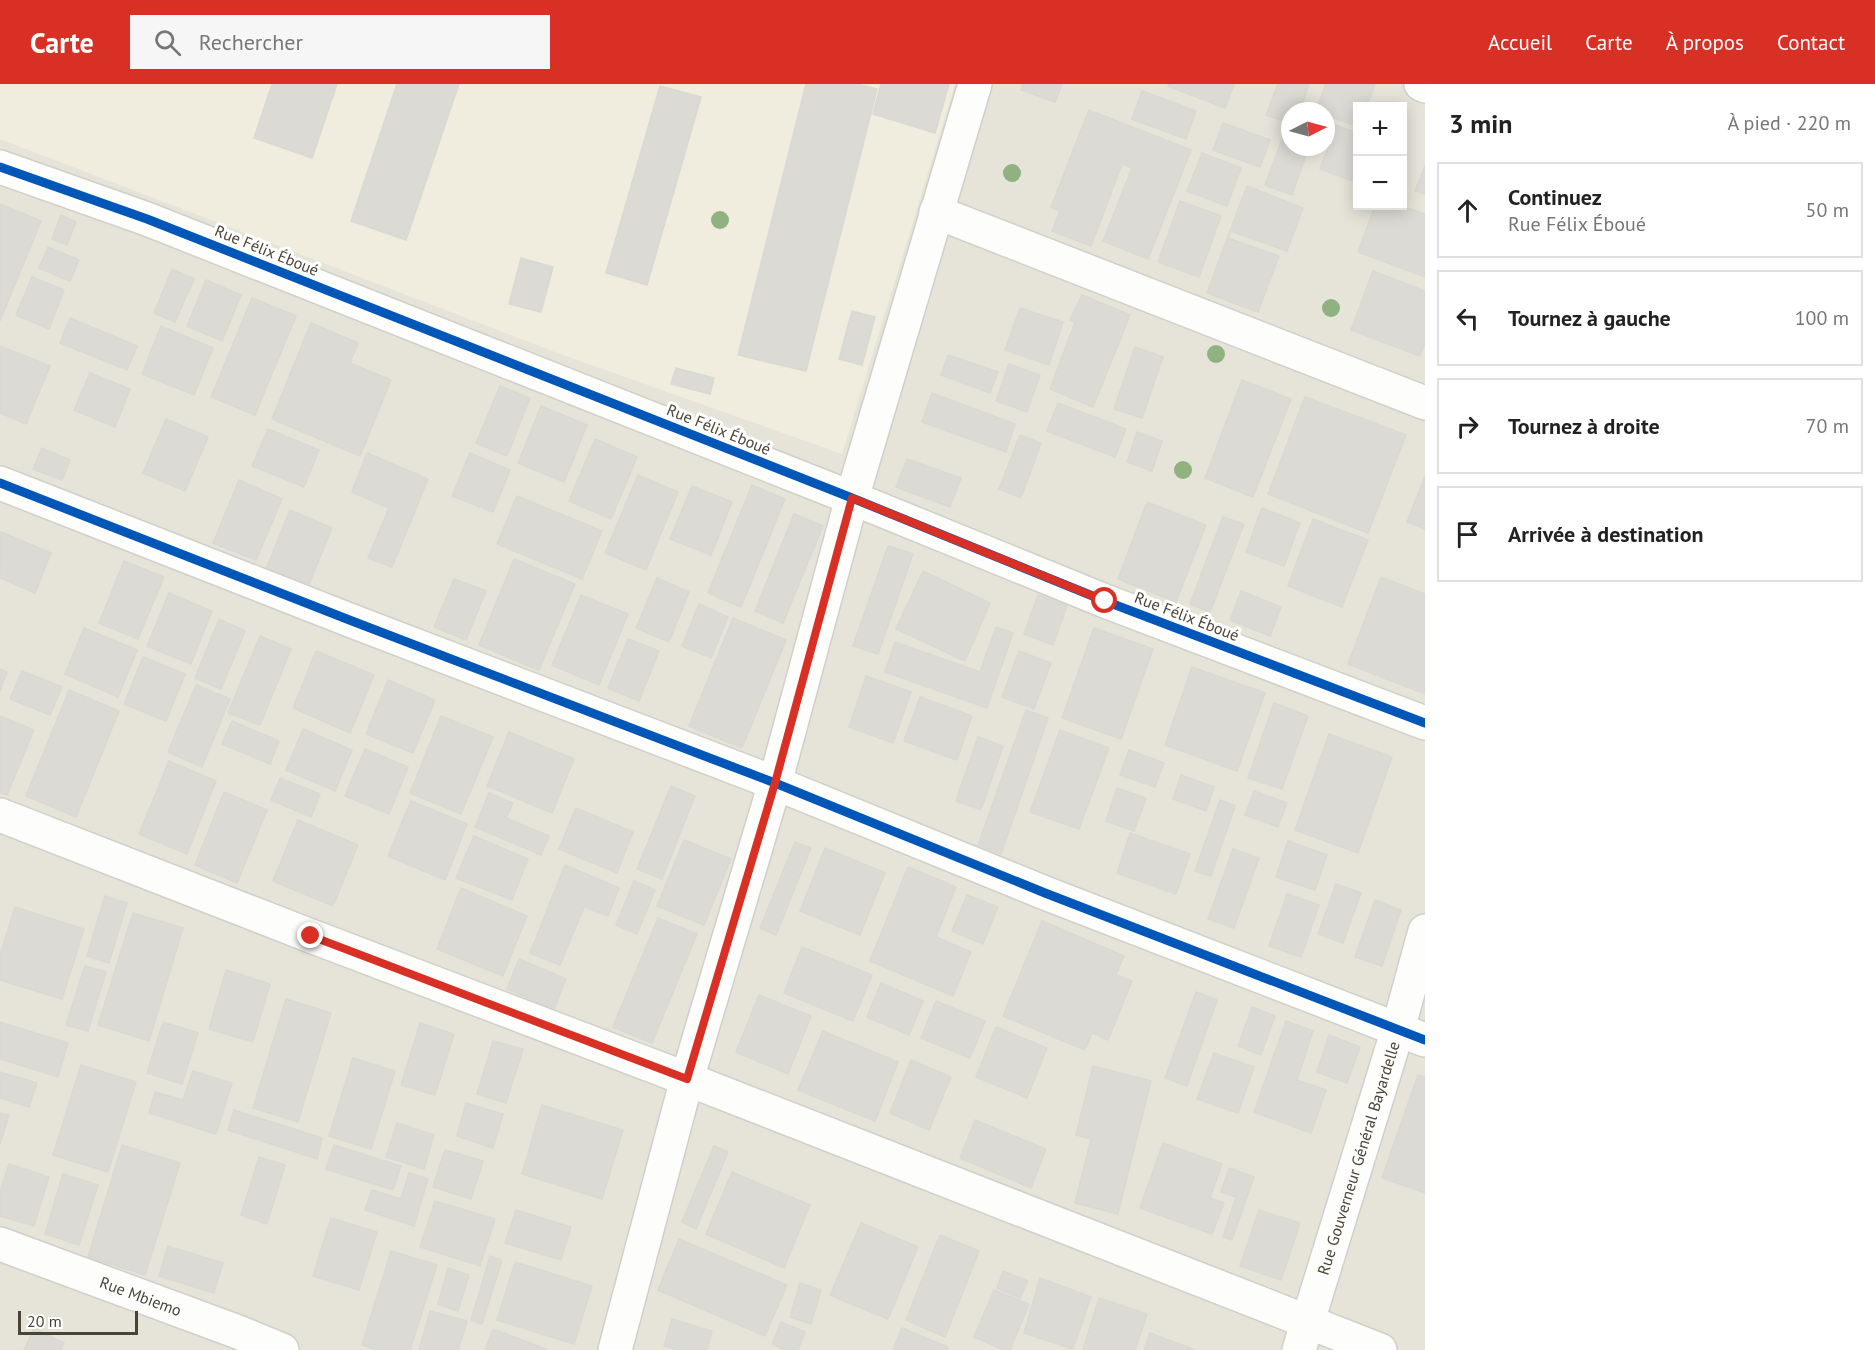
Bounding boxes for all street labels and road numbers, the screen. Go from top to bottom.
street label: Rue Félix Éboué [212,220,322,280]
street label: Rue Félix Éboué [664,399,774,459]
street label: Rue Félix Éboué [1132,587,1242,645]
street label: Rue Gouverneur Général Bayardelle [1313,1039,1404,1277]
street label: Rue Mbiemo [97,1272,184,1320]

